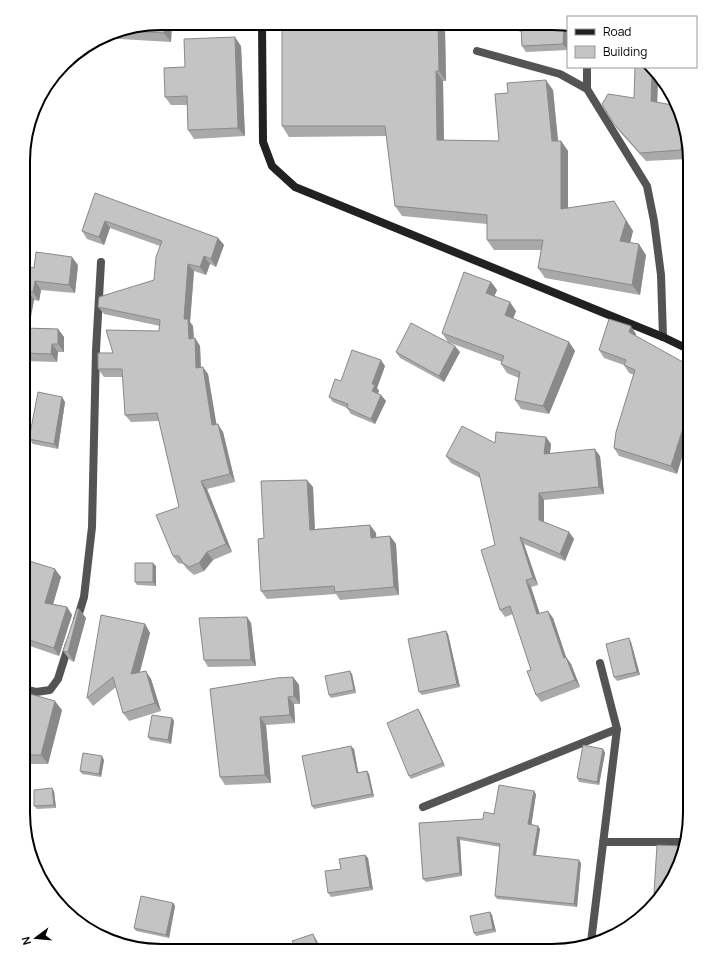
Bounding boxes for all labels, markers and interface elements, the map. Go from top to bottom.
legend [567,16,697,68]
text: Road [603,23,631,40]
text: Building [603,43,647,60]
north arrow [16,918,56,958]
text: N [18,935,34,947]

